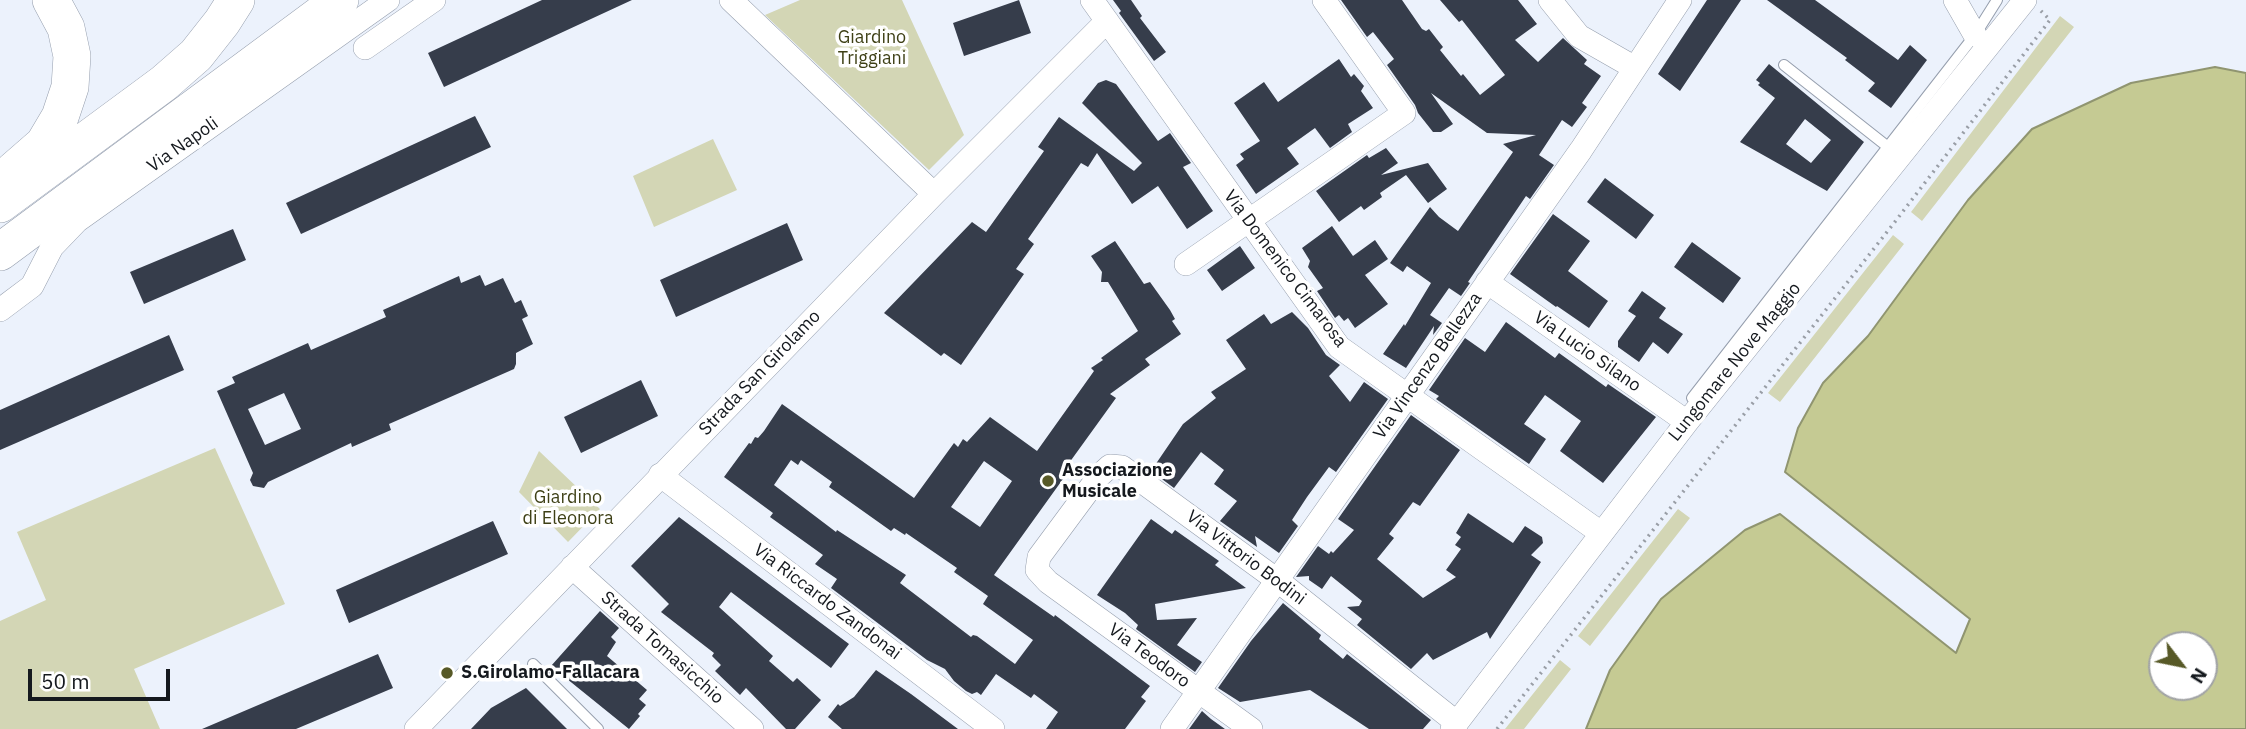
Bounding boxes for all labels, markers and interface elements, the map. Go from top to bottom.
park label: Giardino Triggiani [838,27,906,70]
street label: Via Napoli [143,113,223,177]
street label: Via Domenico Cimarosa [1219,186,1351,352]
street label: Lungomare Nove Maggio [1664,278,1806,446]
street label: Via Vincenzo Bellezza [1369,289,1487,443]
street label: Strada San Girolamo [695,306,825,440]
street label: Via Lucio Silano [1529,307,1645,397]
place label: Associazione Musicale [1062,460,1173,503]
marker: Associazione Musicale [1040,473,1056,489]
park label: Giardino di Eleonora [523,487,613,530]
street label: Via Vittorio Bodini [1182,506,1310,610]
street label: Via Riccardo Zandonai [749,539,905,665]
street label: Strada Tomasicchio [596,587,728,709]
street label: Via Teodoro [1104,619,1194,693]
north arrow [2148,631,2218,701]
scale bar [32,656,173,700]
place label: S.Girolamo-Fallacara [461,662,640,684]
text: N [2185,664,2213,688]
marker: S.Girolamo-Fallacara [439,665,455,681]
text: 50 m [41,667,90,695]

